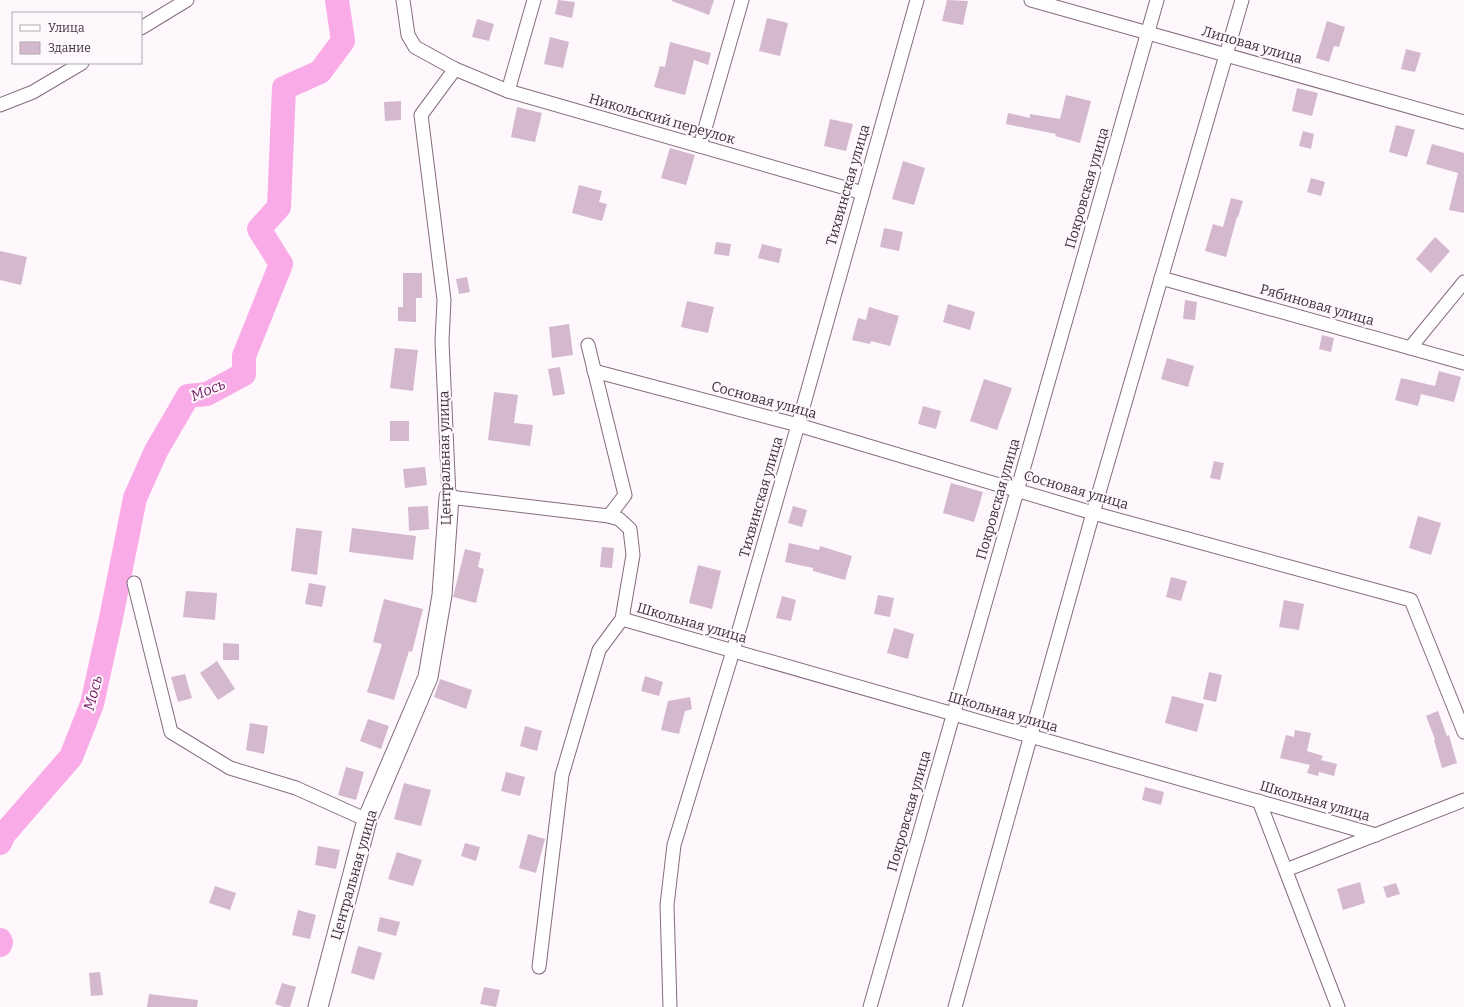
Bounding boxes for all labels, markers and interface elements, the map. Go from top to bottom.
legend [12,12,142,64]
text: Улица [48,21,85,35]
street label: Липовая улица [1200,23,1305,68]
text: Здание [48,41,91,55]
street label: Никольский переулок [587,90,738,148]
street label: Тихвинская улица [823,122,874,248]
street label: Покровская улица [1062,125,1113,251]
street label: Рябиновая улица [1258,281,1376,330]
water label: Мось [188,375,228,405]
street label: Сосновая улица [709,378,819,422]
street label: Центральная улица [435,390,455,526]
street label: Тихвинская улица [736,434,787,560]
street label: Покровская улица [973,436,1024,562]
street label: Сосновая улица [1022,467,1131,513]
street label: Школьная улица [635,599,749,647]
water label: Мось [80,673,106,713]
street label: Школьная улица [946,688,1060,736]
street label: Покровская улица [884,748,935,874]
street label: Школьная улица [1258,777,1372,825]
street label: Центральная улица [327,808,381,942]

